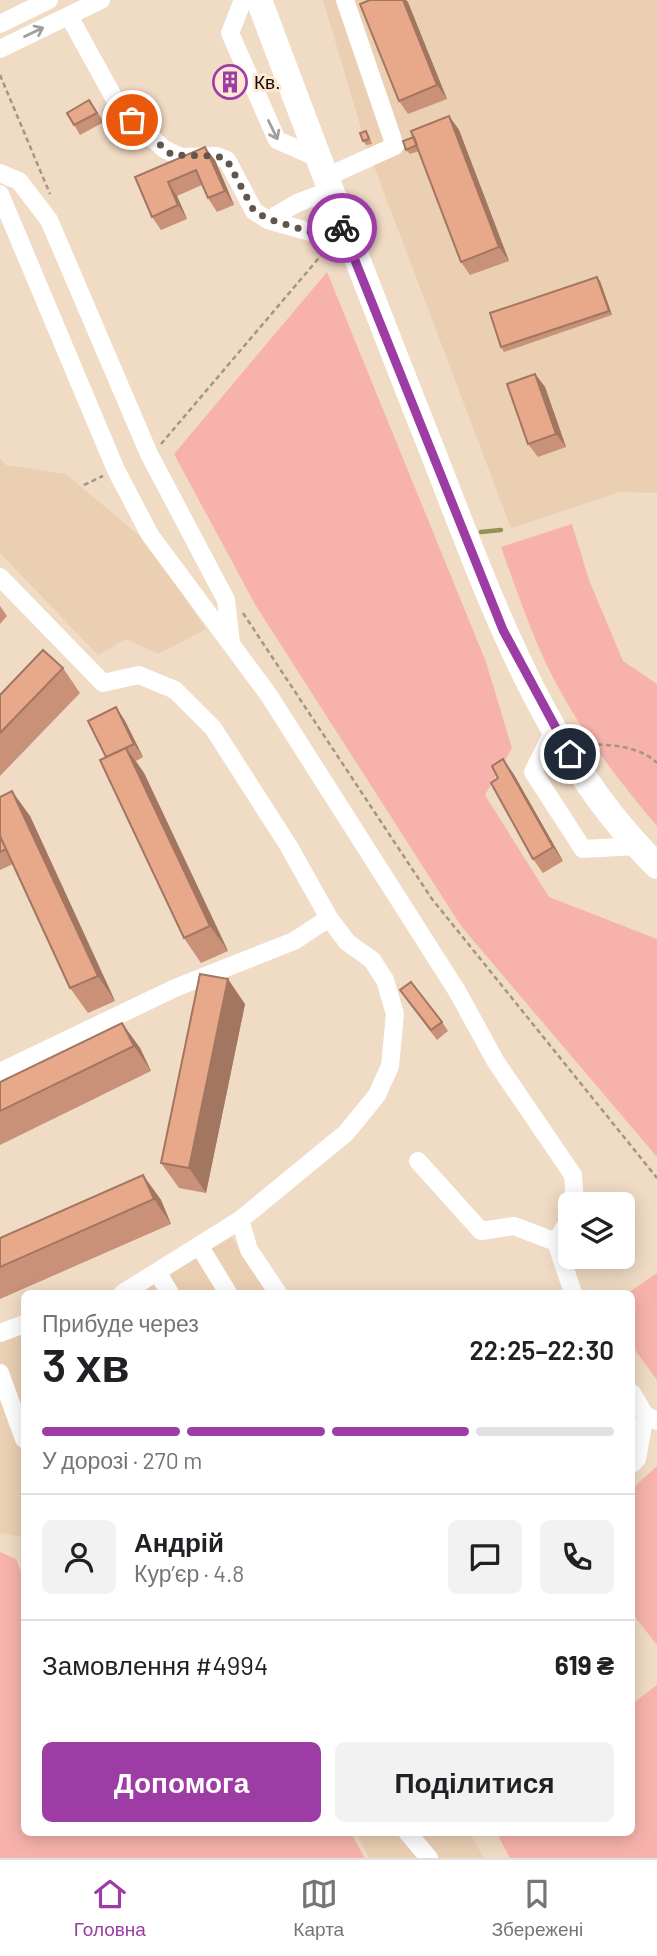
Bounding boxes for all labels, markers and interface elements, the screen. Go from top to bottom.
one-way arrow [23,25,44,39]
building icon: Кв. [211,63,249,101]
place label: Кв. [254,70,280,93]
pin [102,90,162,150]
icon: bag [113,101,151,139]
one-way arrow [266,119,280,140]
courier [307,193,377,263]
icon: bike [323,209,361,247]
pin [540,724,600,784]
icon: home [551,735,589,773]
map controls [558,1192,635,1269]
button: layers [558,1192,635,1269]
text: Прибуде через [42,1309,199,1337]
text: 22:25–22:30 [469,1334,614,1365]
text: 3 хв [42,1336,130,1391]
text: У дорозі · 270 m [42,1446,202,1474]
button: person [42,1520,116,1594]
button: chat [448,1520,522,1594]
button: phone [540,1520,614,1594]
text: Андрій [134,1526,224,1557]
text: Кур’єр · 4.8 [134,1559,244,1587]
text: Замовлення #4994 [42,1649,268,1680]
text: 619 ₴ [555,1649,614,1680]
button: Допомога [42,1742,321,1822]
button: Поділитися [335,1742,614,1822]
tab: Головна [74,1875,146,1941]
tab: Карта [293,1875,344,1941]
tab: Збережені [492,1875,583,1941]

